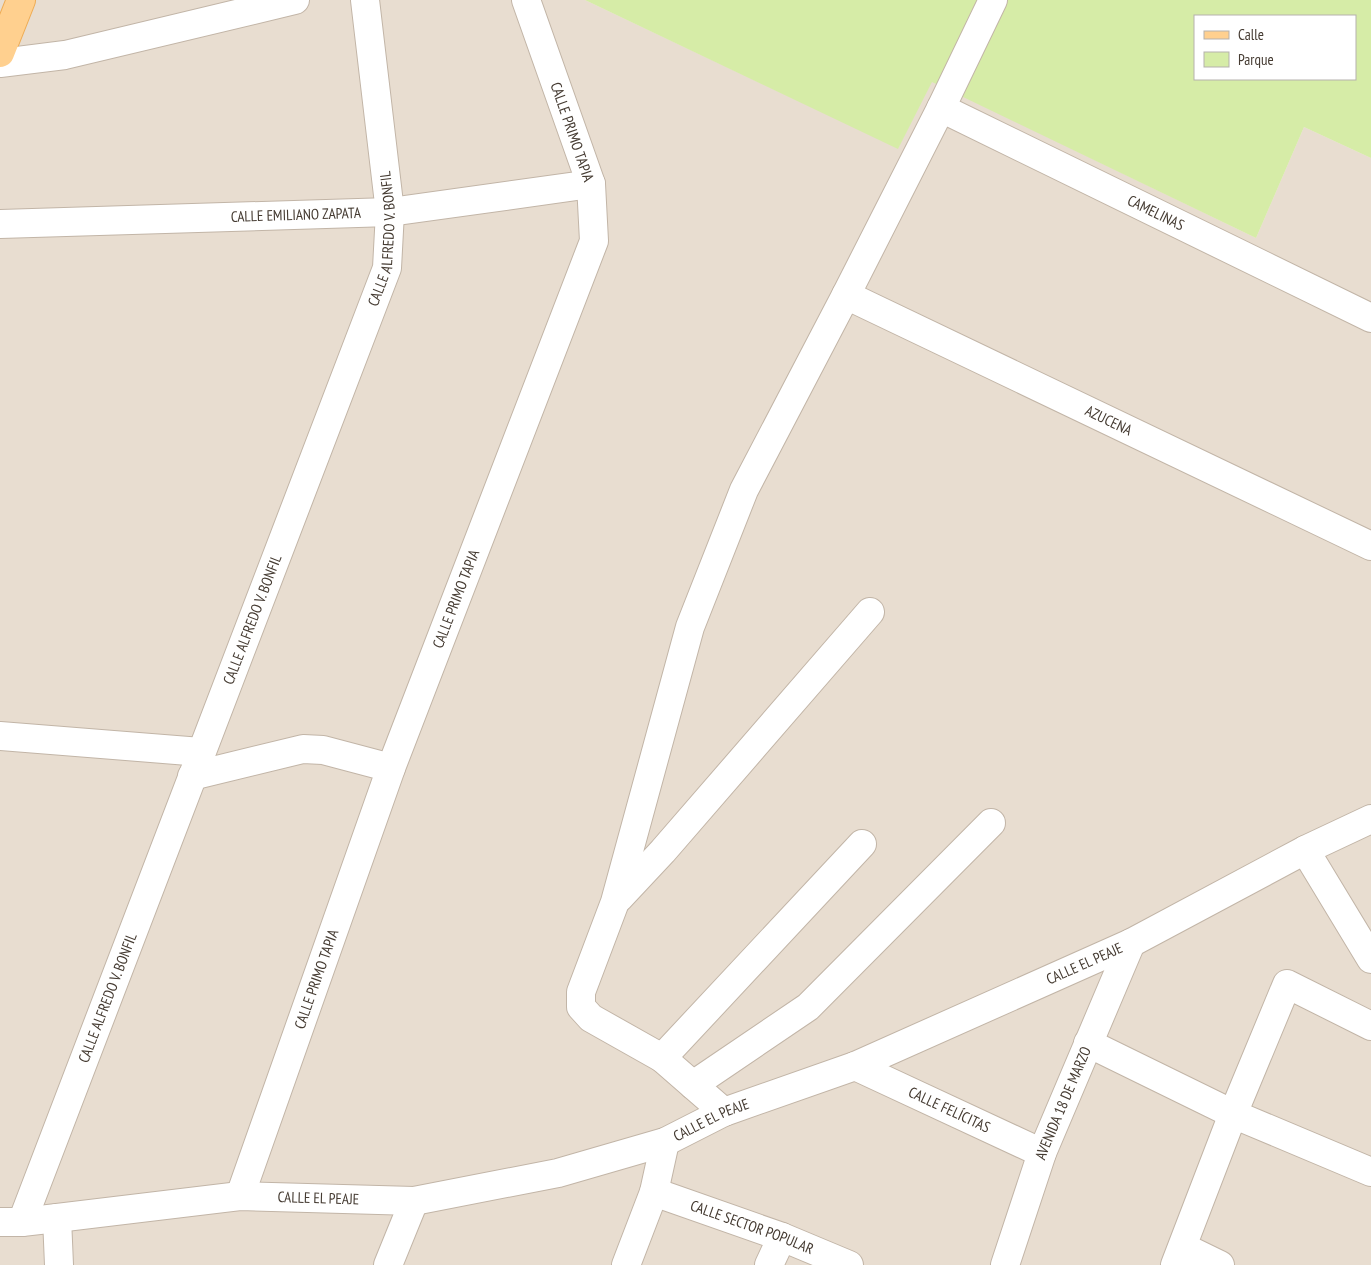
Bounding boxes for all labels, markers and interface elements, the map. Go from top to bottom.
legend [1194,15,1356,80]
text: Calle [1238,25,1264,44]
text: Parque [1238,50,1274,69]
street label: CALLE PRIMO TAPIA [547,80,599,185]
street label: CALLE ALFREDO V. BONFIL [363,169,399,309]
street label: CAMELINAS [1124,191,1188,234]
street label: CALLE EMILIANO ZAPATA [231,203,362,226]
street label: AZUCENA [1082,401,1136,440]
street label: CALLE PRIMO TAPIA [428,546,484,651]
street label: CALLE ALFREDO V. BONFIL [219,551,286,687]
street label: CALLE PRIMO TAPIA [290,926,343,1031]
street label: CALLE ALFREDO V. BONFIL [74,929,141,1065]
street label: CALLE EL PEAJE [1043,938,1125,989]
street label: AVENIDA 18 DE MARZO [1030,1044,1095,1162]
street label: CALLE FELÍCITAS [906,1082,993,1137]
street label: CALLE EL PEAJE [670,1094,751,1145]
street label: CALLE EL PEAJE [277,1187,359,1208]
street label: CALLE SECTOR POPULAR [688,1196,817,1258]

